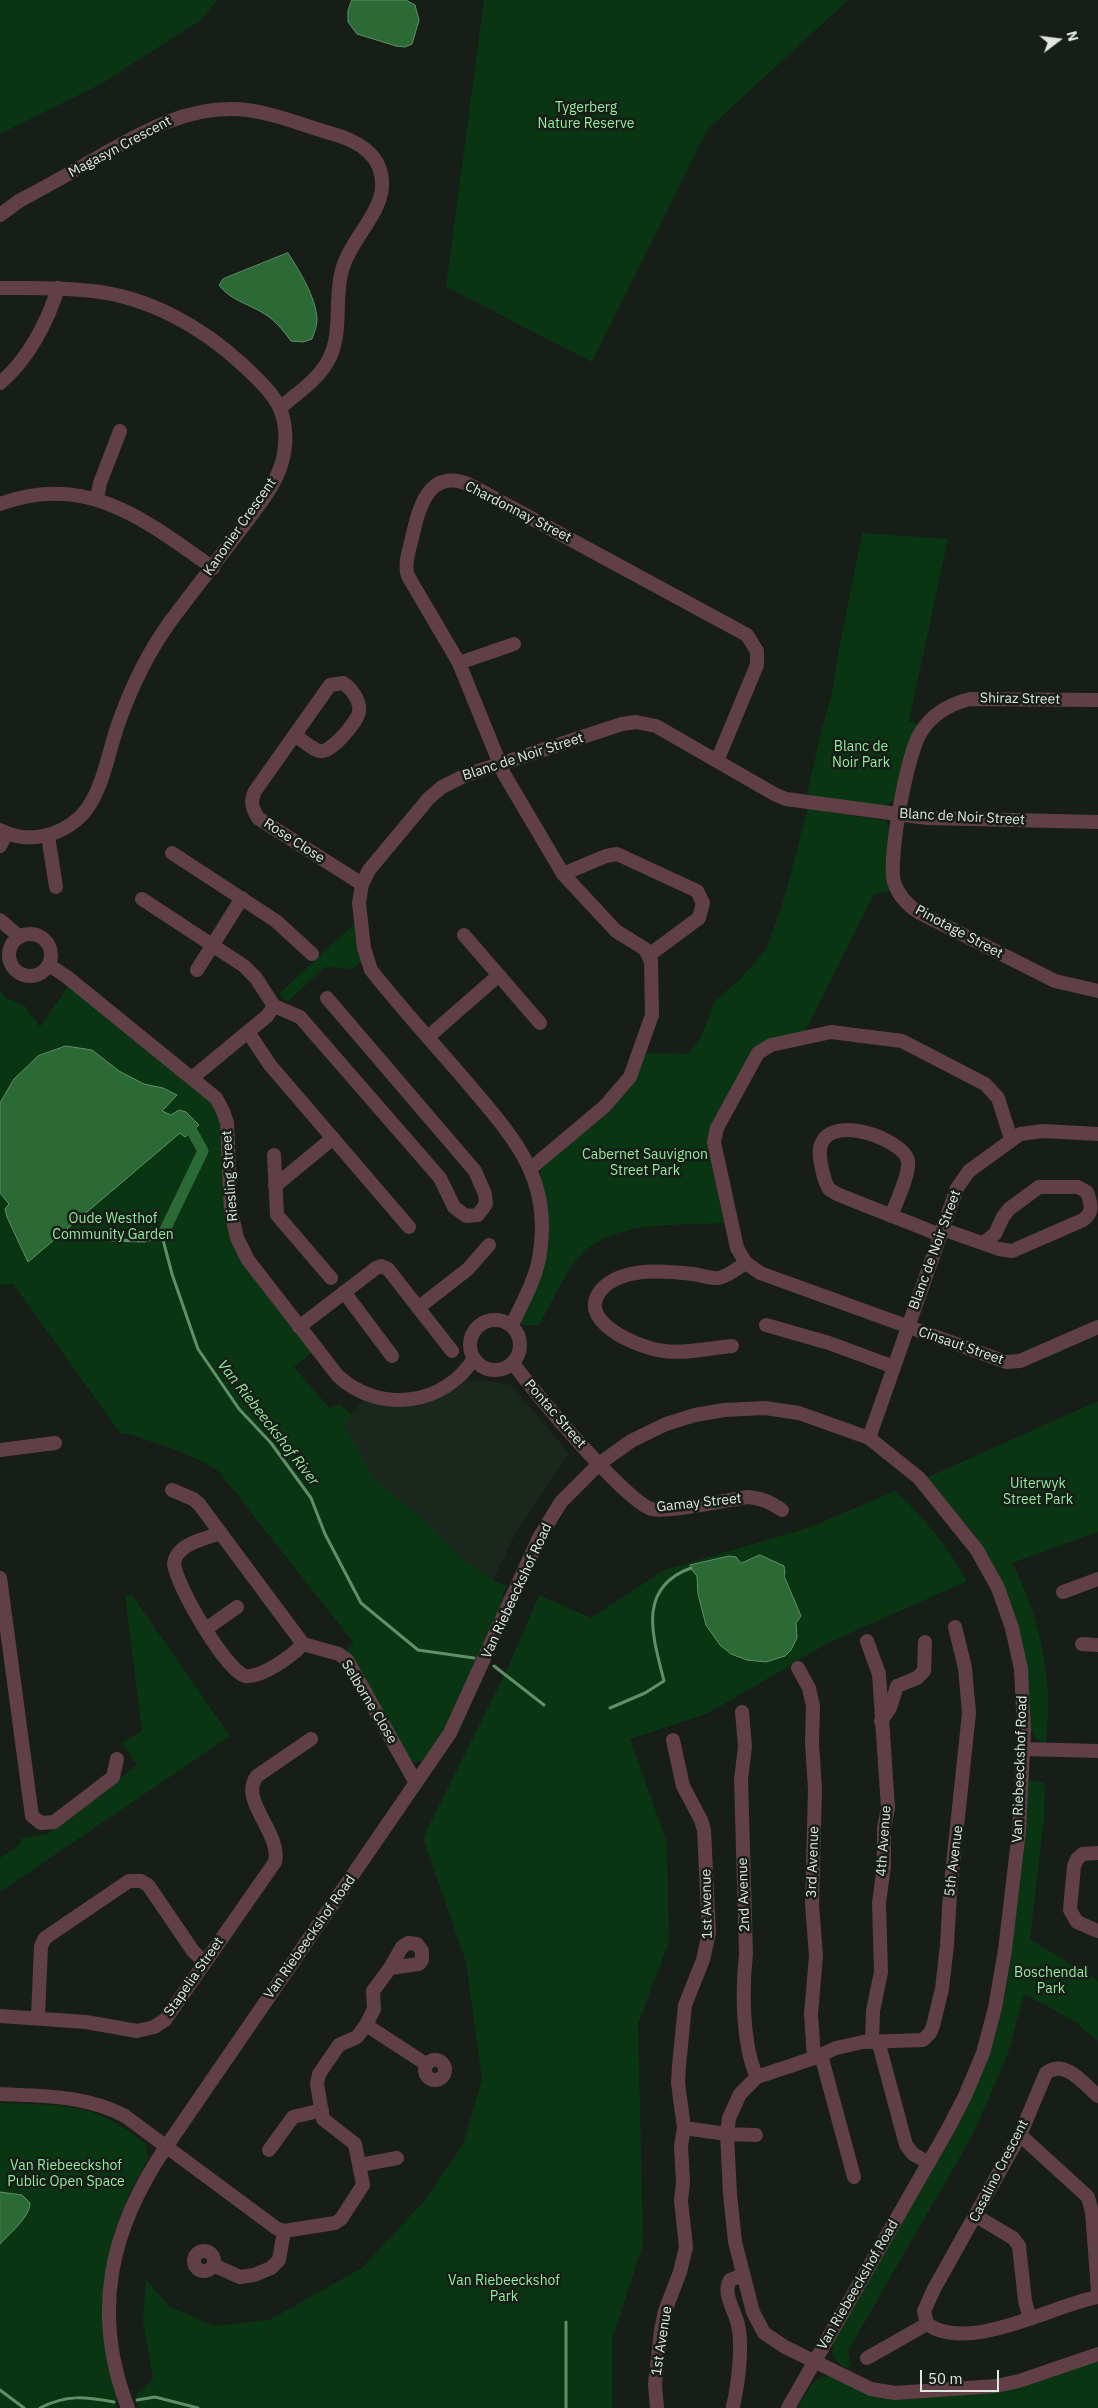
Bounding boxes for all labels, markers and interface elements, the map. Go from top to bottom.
north arrow [1033,15,1083,65]
text: N [1062,29,1082,43]
park label: Tygerberg Nature Reserve [538,100,634,132]
street label: Magasyn Crescent [66,113,174,181]
street label: Kanonier Crescent [200,475,280,579]
street label: Chardonnay Street [462,478,574,546]
street label: Shiraz Street [980,690,1060,708]
street label: Blanc de Noir Street [461,730,585,784]
park label: Blanc de Noir Park [832,739,890,772]
street label: Blanc de Noir Street [899,805,1025,829]
street label: Rose Close [260,815,328,867]
street label: Pinotage Street [912,902,1006,962]
street label: Riesling Street [218,1130,242,1222]
park label: Cabernet Sauvignon Street Park [582,1147,708,1180]
street label: Blanc de Noir Street [906,1188,964,1312]
park label: Oude Westhof Community Garden [52,1211,174,1244]
street label: Cinsaut Street [916,1324,1006,1368]
water label: Van Riebeeckshof River [213,1357,323,1489]
street label: Pontac Street [521,1376,589,1452]
park label: Uiterwyk Street Park [1003,1476,1073,1508]
street label: Gamay Street [656,1490,742,1516]
street label: Van Riebeeckshof Road [478,1521,556,1661]
street label: Selborne Close [337,1657,401,1747]
street label: Van Riebeeckshof Road [1009,1695,1031,1843]
street label: 4th Avenue [873,1805,895,1877]
street label: 5th Avenue [941,1825,967,1897]
street label: 3rd Avenue [803,1826,823,1898]
street label: 2nd Avenue [734,1857,754,1933]
street label: 1st Avenue [698,1869,716,1939]
street label: Van Riebeeckshof Road [261,1872,359,2002]
street label: Stapelia Street [160,1934,228,2020]
park label: Boschendal Park [1014,1965,1088,1998]
street label: Casalino Crescent [966,2117,1032,2225]
park label: Van Riebeeckshof Public Open Space [7,2158,125,2190]
street label: Van Riebeeckshof Road [814,2217,902,2353]
park label: Van Riebeeckshof Park [448,2273,560,2306]
street label: 1st Avenue [648,2305,676,2377]
scale bar [923,2360,1002,2392]
text: 50 m [928,2369,963,2388]

